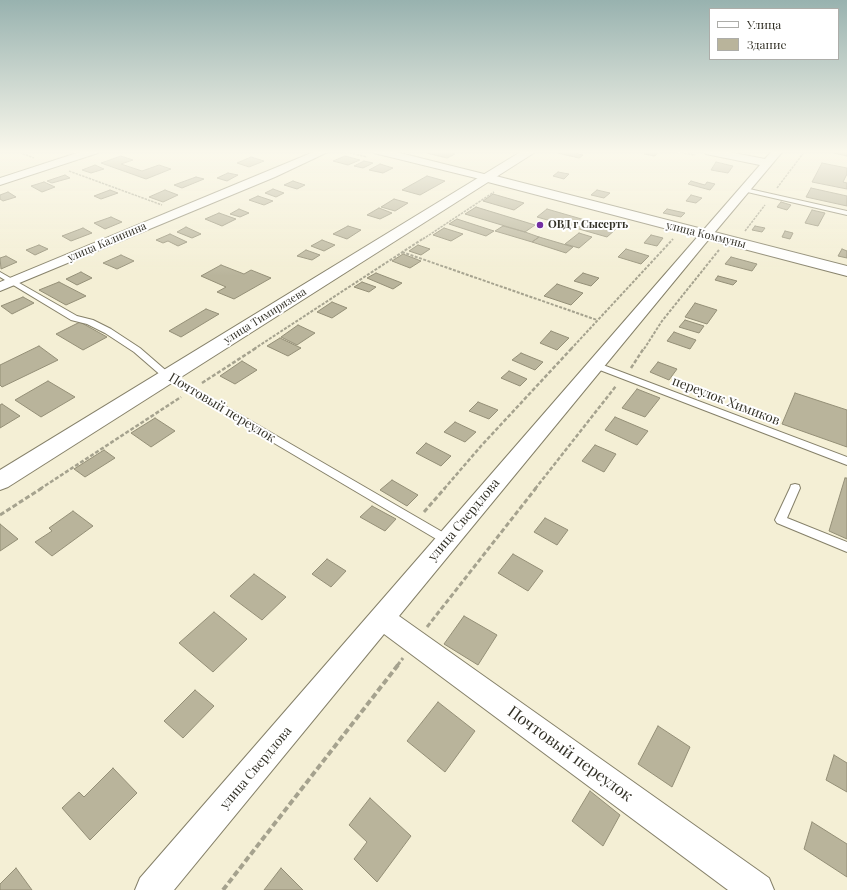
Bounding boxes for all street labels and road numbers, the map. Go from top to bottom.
street label: улица Калинина [66,219,148,265]
street label: улица Коммуны [665,219,747,251]
street label: улица Тимирязева [221,285,309,347]
street label: Почтовый переулок [166,370,278,446]
street label: переулок Химиков [670,373,782,429]
street label: улица Свердлова [425,476,503,564]
street label: Почтовый переулок [504,702,636,806]
street label: улица Свердлова [217,724,295,812]

